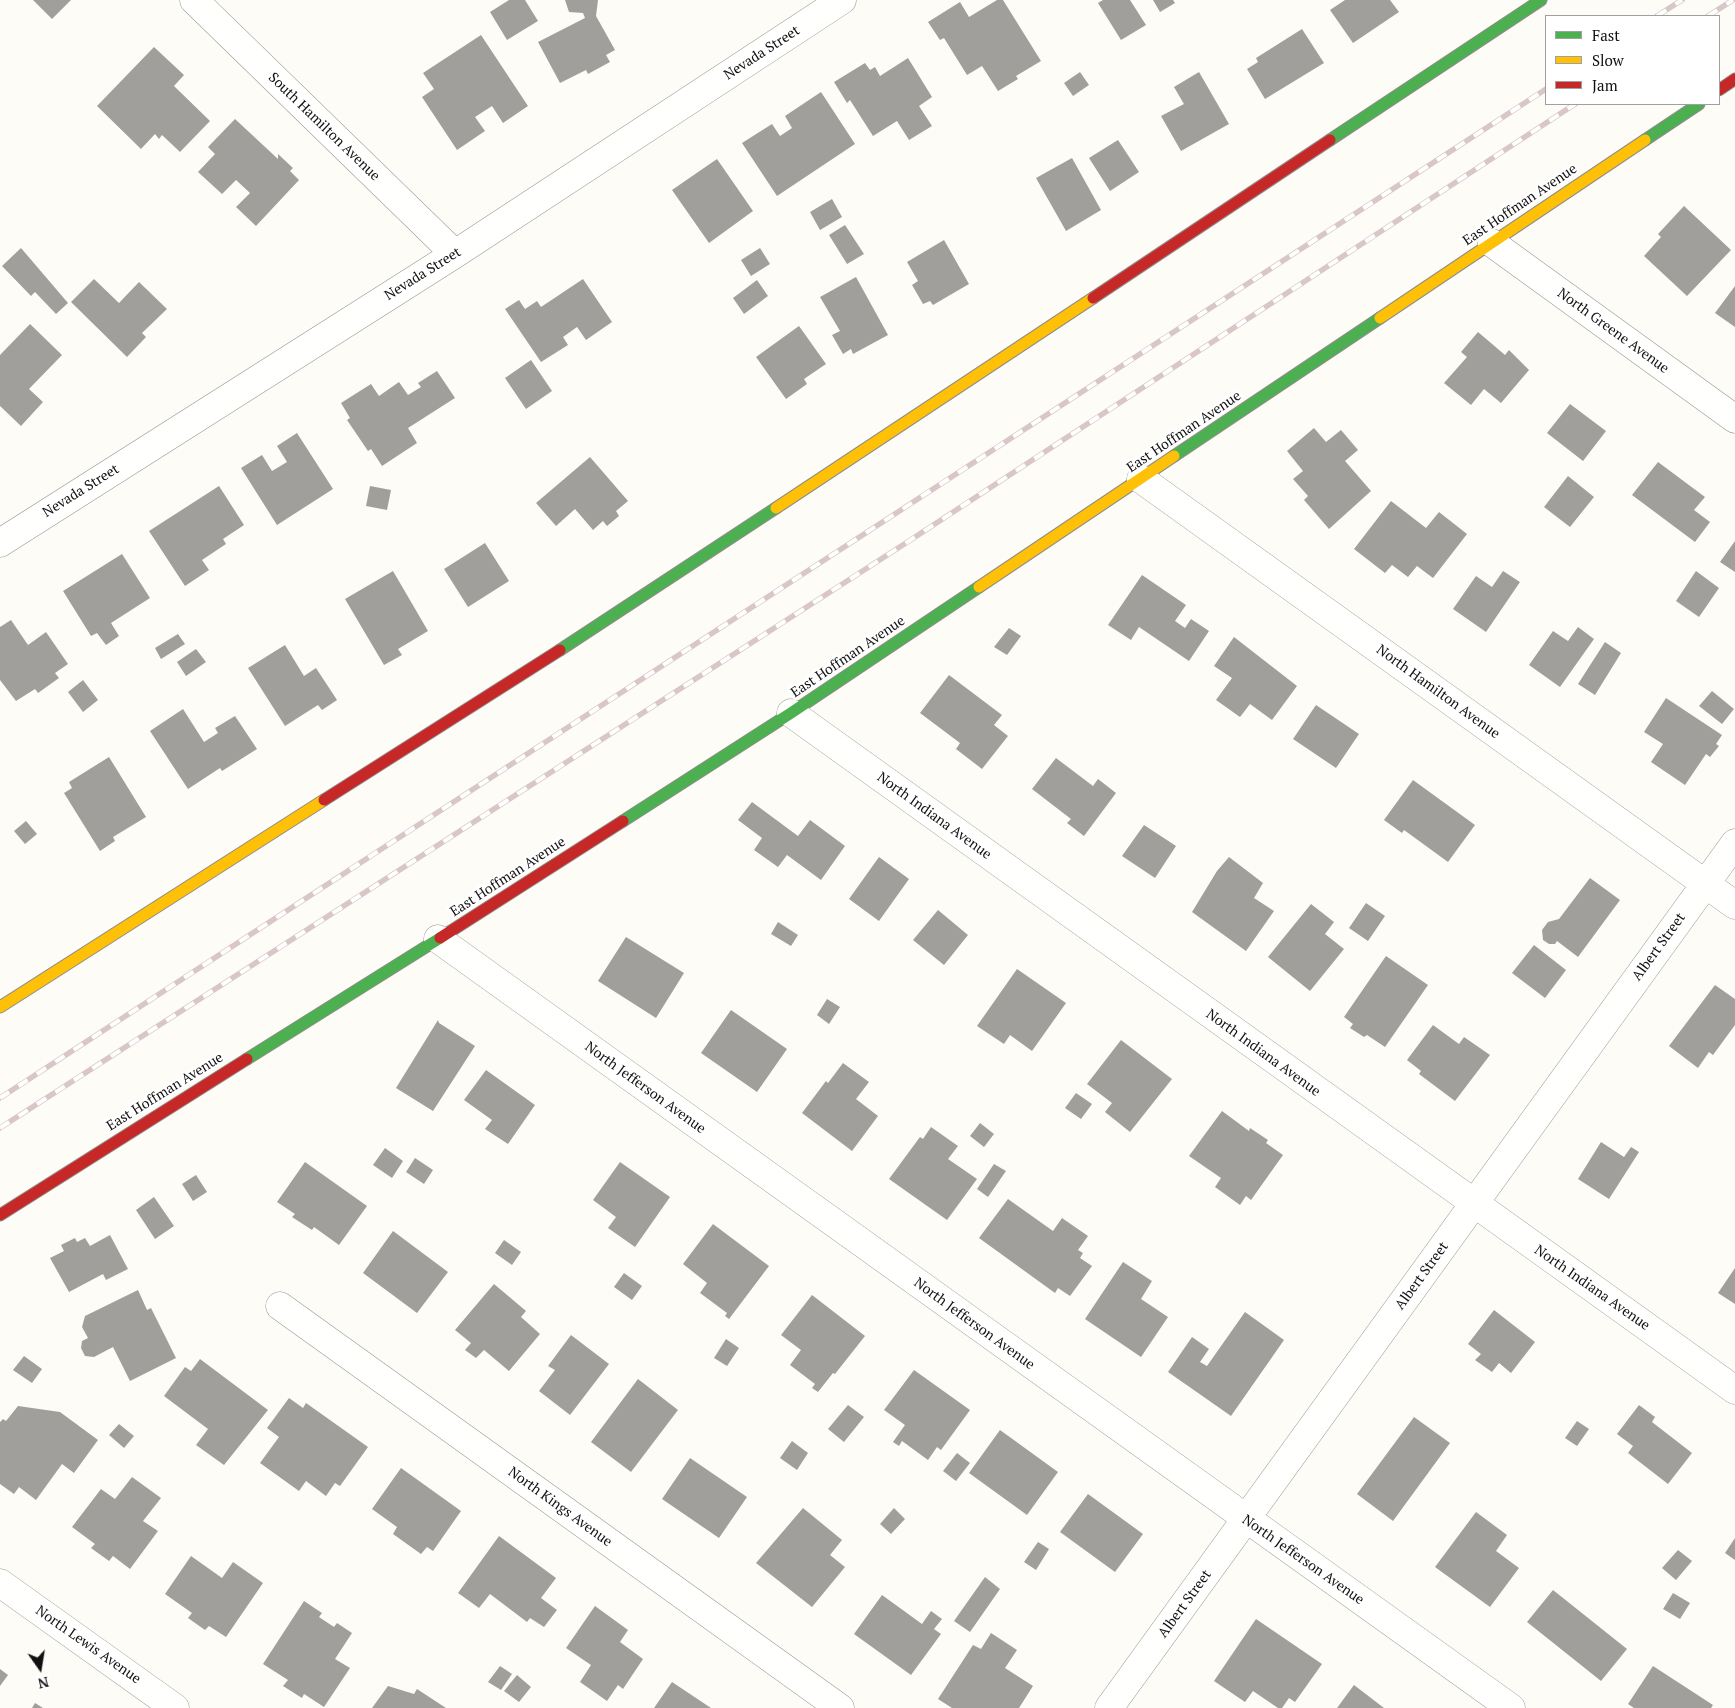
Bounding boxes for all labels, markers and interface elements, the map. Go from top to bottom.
legend [1545,15,1720,105]
street label: Nevada Street [721,22,803,84]
text: Fast [1592,25,1620,45]
text: Slow [1592,50,1624,70]
street label: South Hamilton Avenue [265,69,383,185]
text: Jam [1592,75,1618,95]
street label: East Hoffman Avenue [1460,161,1580,249]
street label: Nevada Street [382,244,464,304]
street label: North Greene Avenue [1554,285,1672,377]
street label: East Hoffman Avenue [1124,388,1244,476]
street label: Nevada Street [40,461,122,521]
street label: East Hoffman Avenue [788,613,908,701]
street label: North Hamilton Avenue [1373,642,1503,742]
street label: North Indiana Avenue [874,769,994,863]
street label: East Hoffman Avenue [447,833,569,921]
street label: Albert Street [1629,910,1689,984]
street label: North Indiana Avenue [1203,1006,1323,1100]
street label: North Jefferson Avenue [581,1039,709,1137]
street label: East Hoffman Avenue [104,1049,226,1135]
street label: Albert Street [1392,1239,1452,1313]
street label: North Indiana Avenue [1531,1242,1653,1334]
street label: North Jefferson Avenue [910,1275,1038,1373]
street label: North Kings Avenue [505,1464,615,1550]
street label: North Jefferson Avenue [1239,1512,1367,1608]
street label: Albert Street [1155,1567,1215,1641]
street label: North Lewis Avenue [32,1602,144,1688]
north arrow [15,1643,65,1693]

